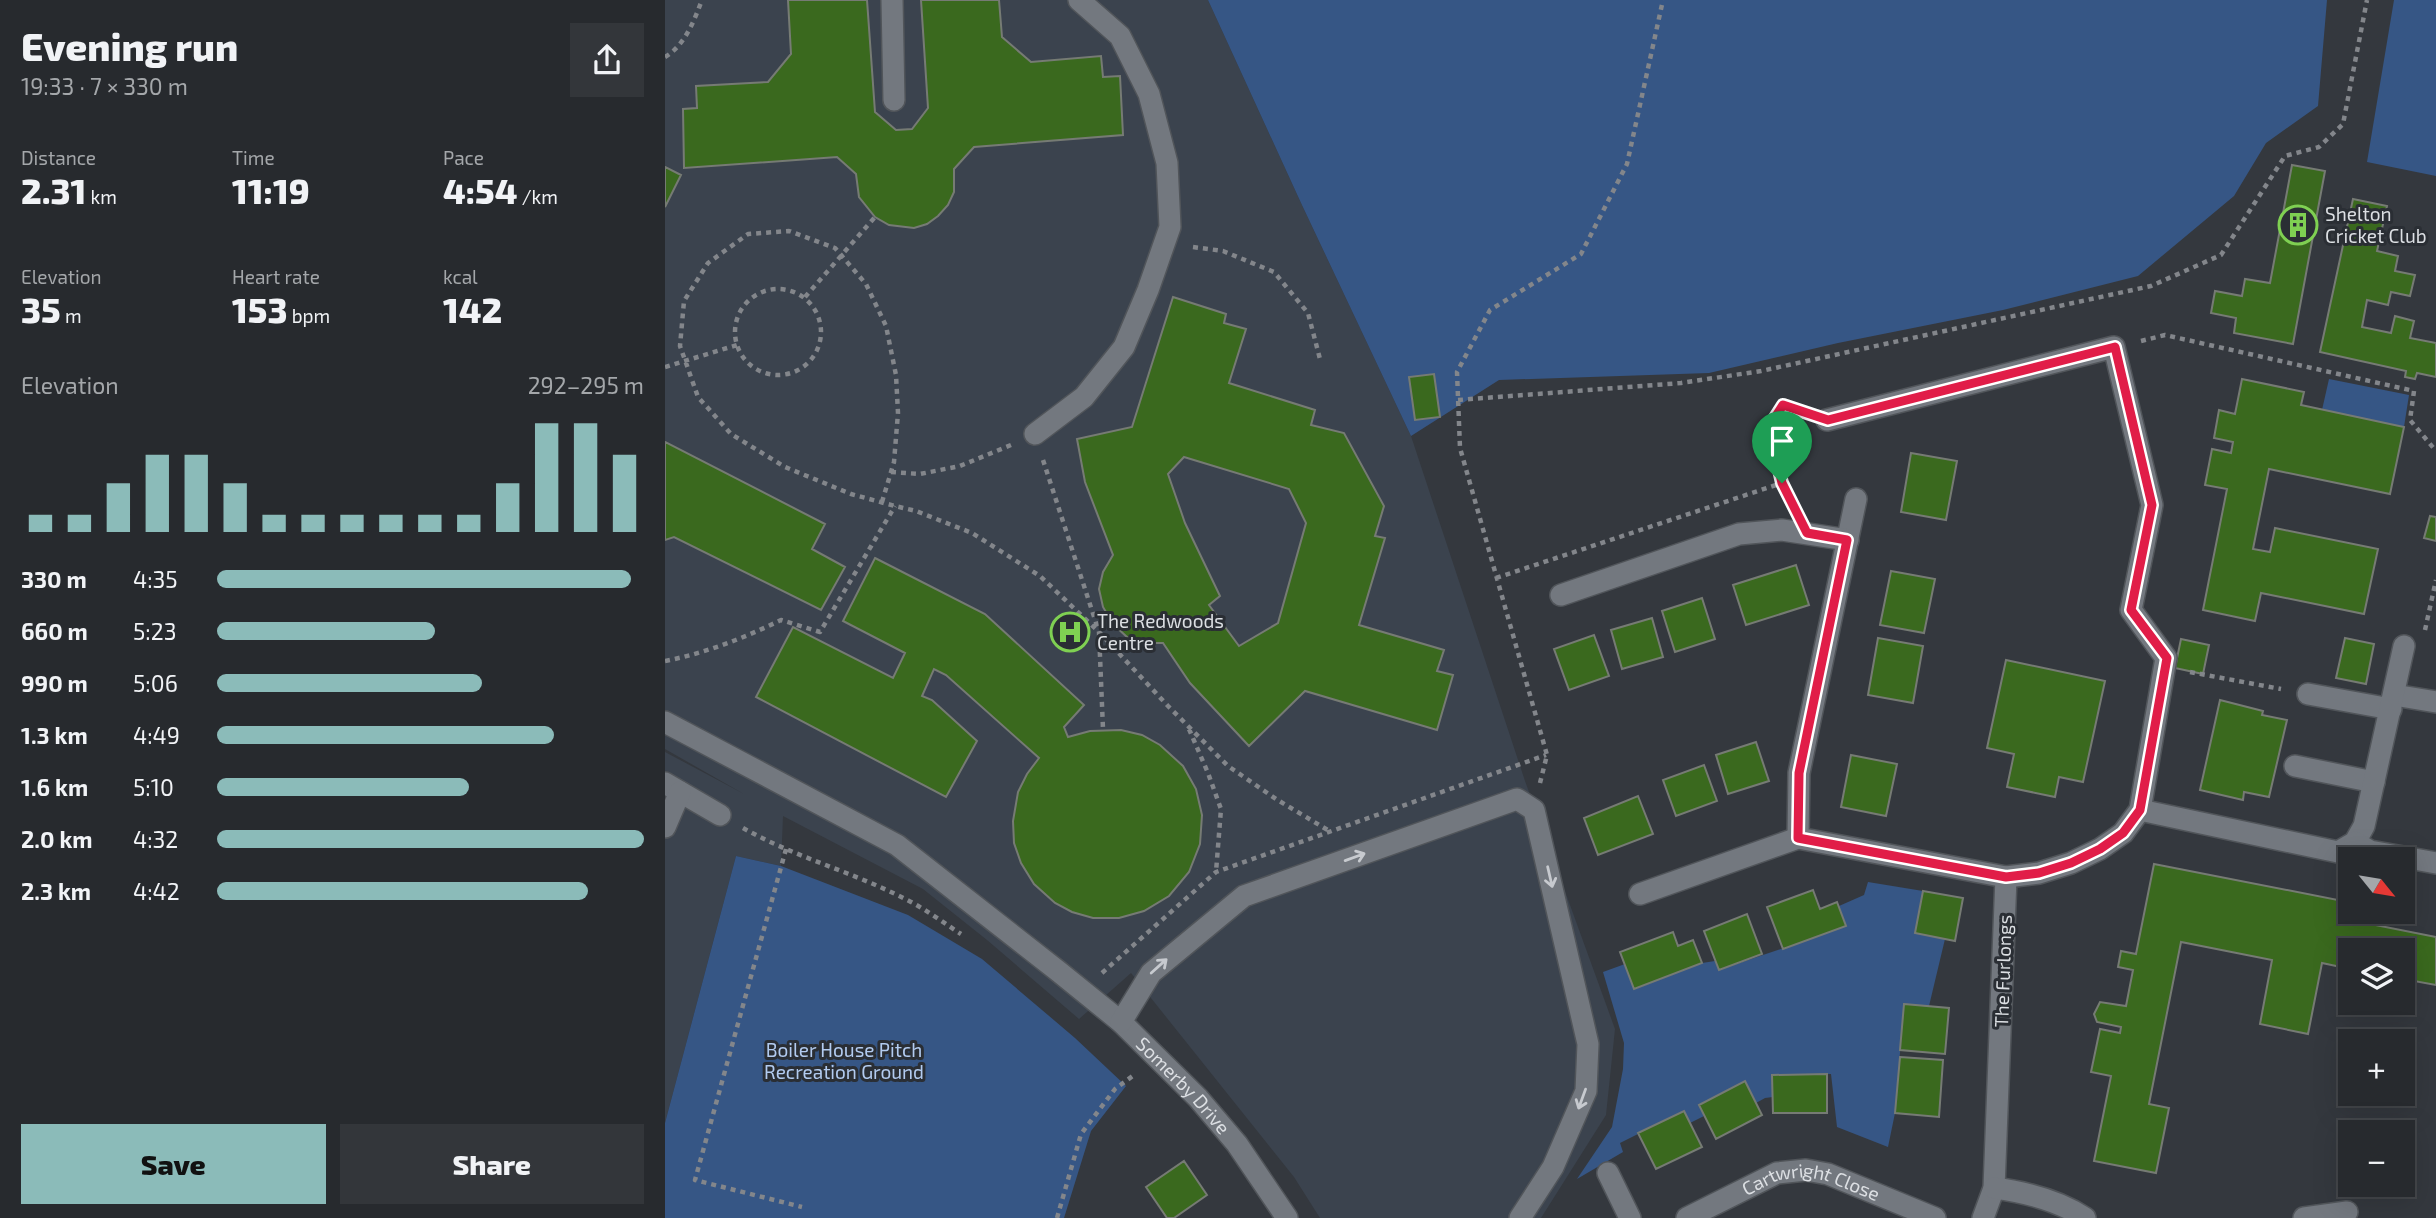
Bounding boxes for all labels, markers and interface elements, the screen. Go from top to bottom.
text: Evening run [21,23,238,69]
button: share [570,23,644,97]
text: 19:33 · 7 × 330 m [21,72,188,100]
text: Distance [21,146,96,169]
text: Time [232,146,275,169]
text: Pace [443,146,484,169]
text: 2.31 [21,169,86,211]
text: 11:19 [232,169,310,211]
text: 4:54 [443,169,517,211]
text: km [86,185,117,208]
text: /km [517,185,558,208]
place label: Shelton Cricket Club [2325,202,2427,247]
building icon: Shelton Cricket Club [2277,204,2319,246]
text: Elevation [21,265,102,288]
text: Heart rate [232,265,320,288]
text: kcal [443,265,478,288]
text: 35 [21,288,61,330]
text: 153 [232,288,287,330]
text: 142 [443,288,502,330]
text: m [61,304,82,327]
text: bpm [287,304,330,327]
text: Elevation [21,371,119,399]
text: 292–295 m [528,371,644,399]
pin [1752,411,1812,483]
icon: arrive [1763,422,1801,460]
text: 330 m [21,565,87,593]
text: 4:35 [133,565,178,593]
place label: The Redwoods Centre [1097,609,1224,654]
hospital icon: The Redwoods Centre [1049,611,1091,653]
text: 660 m [21,617,88,645]
text: 5:23 [133,617,176,645]
text: 990 m [21,669,88,697]
text: 5:06 [133,669,178,697]
text: 1.3 km [21,721,88,749]
text: 4:49 [133,721,180,749]
text: 1.6 km [21,773,88,801]
text: 5:10 [133,773,174,801]
text: 2.0 km [21,825,93,853]
text: 4:32 [133,825,178,853]
north arrow [2338,847,2415,924]
map controls [2338,847,2415,1197]
one-way arrow [1343,850,1365,862]
one-way arrow [1543,865,1557,888]
text: 2.3 km [21,877,91,905]
text: 4:42 [133,877,180,905]
street label: The Furlongs [1989,914,2016,1028]
button: layers [2338,938,2415,1015]
one-way arrow [1150,957,1167,974]
button: + [2338,1029,2415,1106]
street label: Somerby Drive [1132,1032,1235,1138]
park label: Boiler House Pitch Recreation Ground [764,1038,924,1083]
one-way arrow [1574,1088,1587,1110]
button: − [2338,1120,2415,1197]
button: Save [21,1124,326,1204]
button: Share [340,1124,644,1204]
street label: Cartwright Close [1738,1158,1884,1205]

